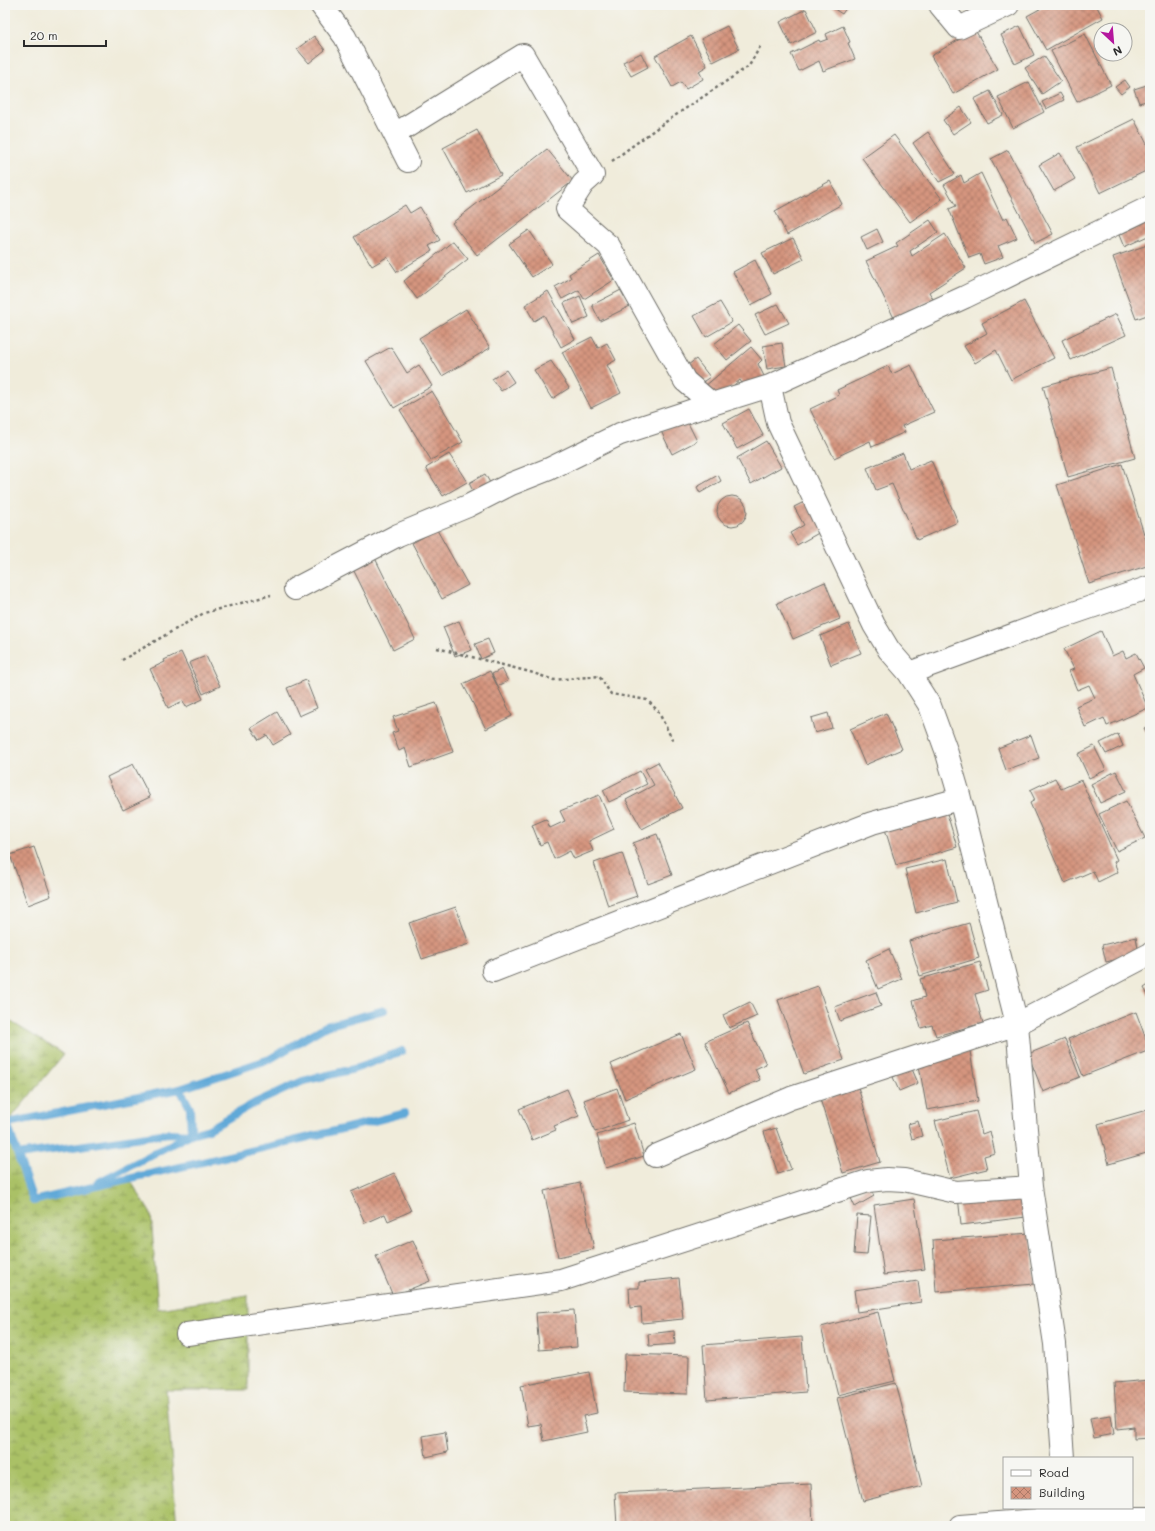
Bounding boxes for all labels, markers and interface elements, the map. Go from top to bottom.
scale bar [24,22,106,48]
north arrow [1093,22,1133,62]
text: 20 m [30,27,58,43]
text: N [1111,43,1125,60]
legend [1003,1457,1133,1509]
text: Road [1039,1464,1069,1480]
text: Building [1039,1484,1085,1500]

